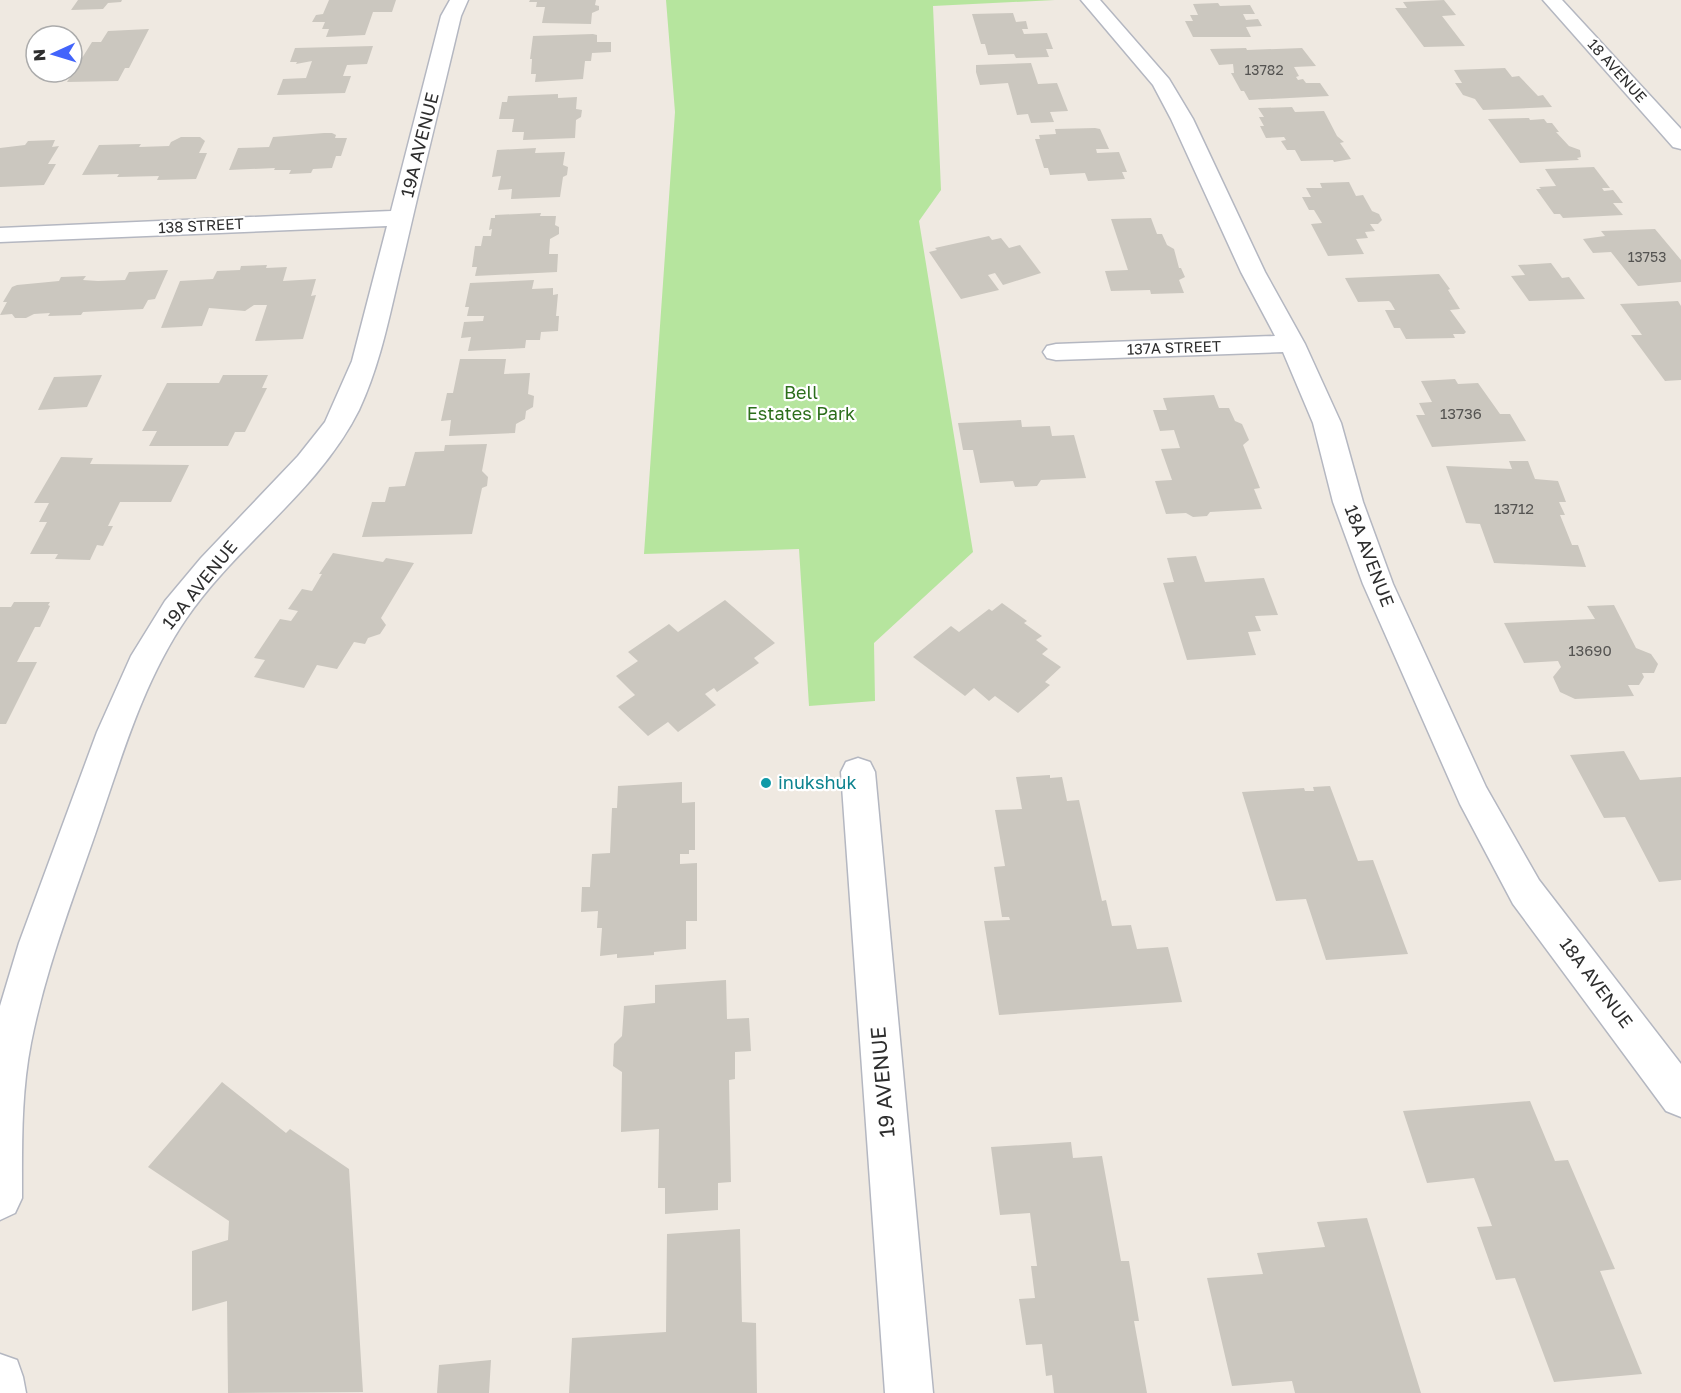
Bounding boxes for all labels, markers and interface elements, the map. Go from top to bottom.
north arrow [24,24,84,84]
street label: 18 AVENUE [1584,35,1651,106]
text: N [29,48,49,62]
house number: 13782 [1244,61,1284,78]
street label: 19A AVENUE [395,90,443,200]
street label: 138 STREET [158,214,244,236]
house number: 13753 [1628,248,1666,265]
street label: 137A STREET [1126,336,1222,358]
park label: Bell Estates Park [747,381,855,424]
house number: 13736 [1440,404,1482,422]
house number: 13712 [1494,499,1534,517]
street label: 18A AVENUE [1340,501,1399,610]
street label: 19A AVENUE [157,536,242,633]
house number: 13690 [1568,641,1612,659]
place label: inukshuk [778,771,857,793]
marker: inukshuk [759,776,773,790]
street label: 18A AVENUE [1556,933,1638,1032]
street label: 19 AVENUE [864,1026,900,1139]

